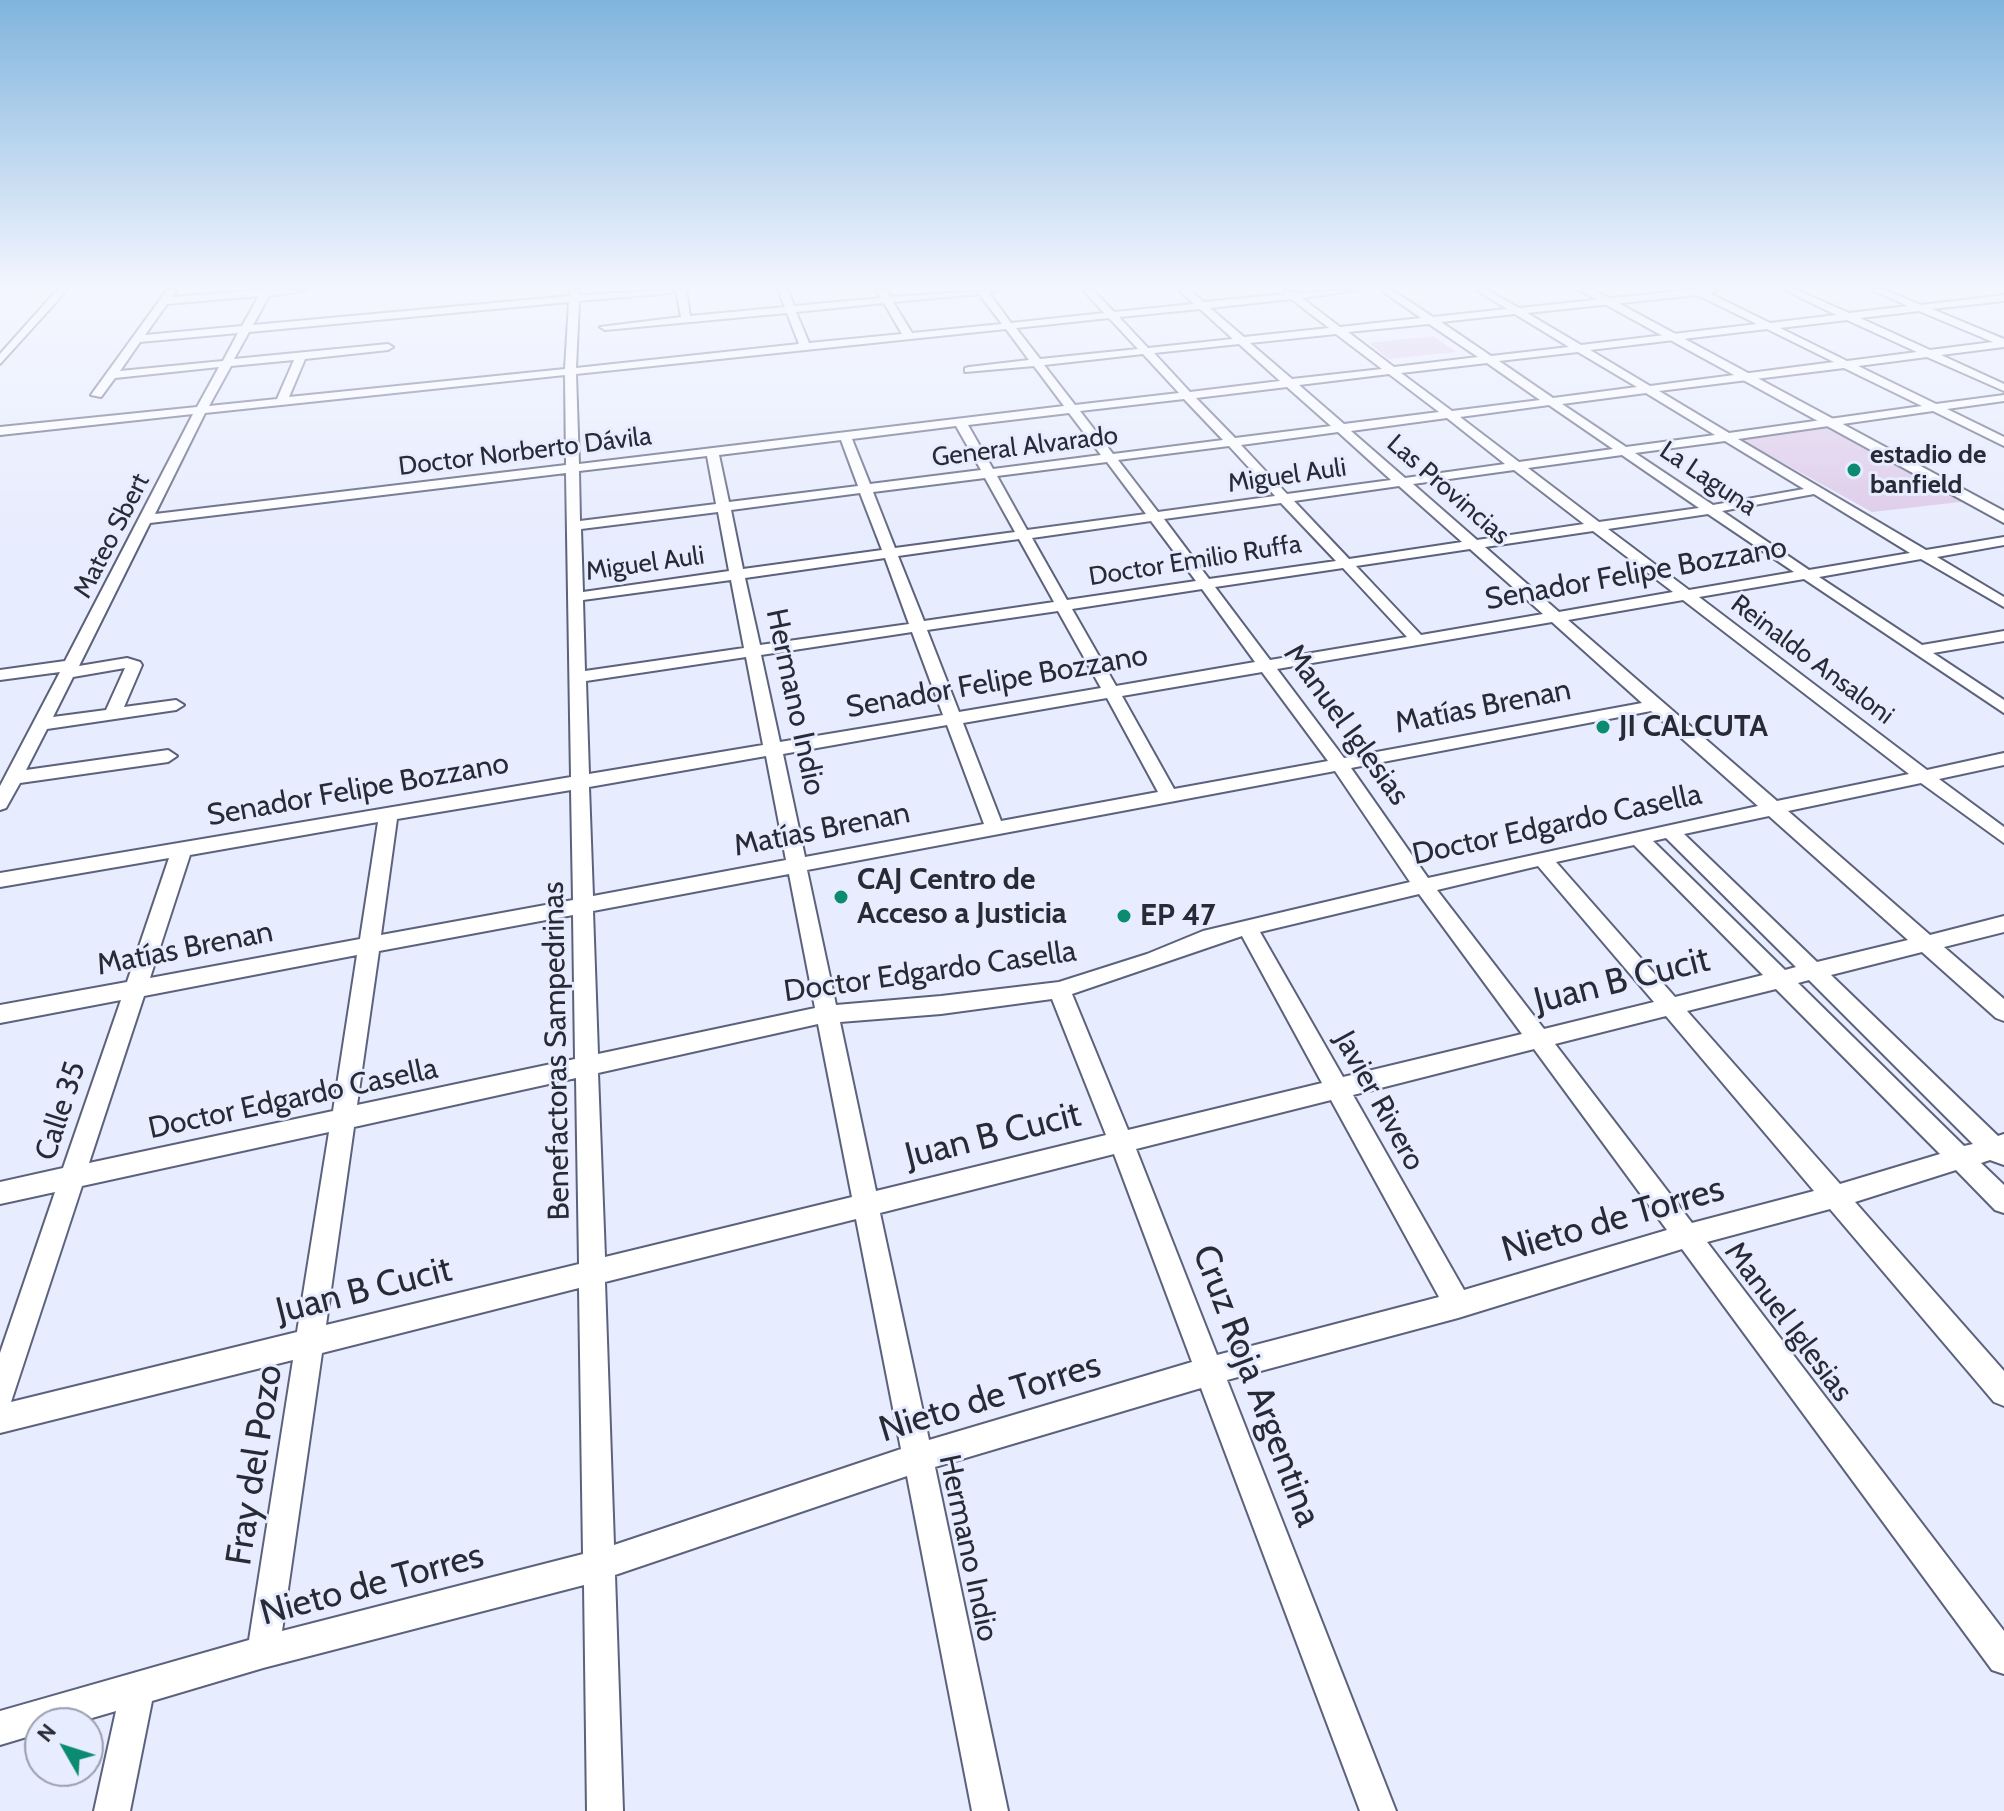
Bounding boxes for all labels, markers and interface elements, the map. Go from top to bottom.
street label: General Alvarado [930,420,1120,474]
street label: Doctor Norberto Dávila [397,421,653,483]
street label: Las Provincias [1380,428,1516,552]
street label: La Laguna [1653,435,1763,523]
place label: estadio de banfield [1870,439,1986,500]
street label: Miguel Auli [1226,452,1348,500]
marker: estadio de banfield [1845,461,1863,479]
street label: Mateo Sbert [67,469,157,603]
street label: Doctor Emilio Ruffa [1087,529,1303,593]
street label: Senador Felipe Bozzano [1482,530,1790,618]
street label: Miguel Auli [584,540,706,588]
street label: Reinaldo Ansaloni [1724,589,1900,731]
street label: Hermano Indio [758,605,832,799]
street label: Manuel Iglesias [1276,637,1416,813]
street label: Senador Felipe Bozzano [843,638,1151,726]
street label: Matías Brenan [1392,672,1574,742]
place label: JI CALCUTA [1619,709,1768,745]
marker: JI CALCUTA [1594,718,1612,736]
street label: Senador Felipe Bozzano [204,746,512,834]
street label: Doctor Edgardo Casella [1409,777,1705,873]
street label: Matías Brenan [731,795,913,865]
place label: CAJ Centro de Acceso a Justicia [857,862,1067,932]
street label: Benefactoras Sampedrinas [536,881,578,1221]
marker: CAJ Centro de Acceso a Justicia [832,888,850,906]
place label: EP 47 [1140,898,1216,934]
marker: EP 47 [1115,907,1133,925]
street label: Matías Brenan [94,914,276,984]
street label: Doctor Edgardo Casella [782,934,1078,1010]
street label: Juan B Cucit [1530,938,1714,1024]
street label: Javier Rivero [1326,1025,1432,1177]
street label: Doctor Edgardo Casella [145,1051,441,1147]
street label: Calle 35 [28,1057,94,1165]
street label: Juan B Cucit [901,1093,1085,1179]
street label: Nieto de Torres [1497,1168,1729,1272]
street label: Manuel Iglesias [1716,1235,1860,1409]
street label: Cruz Roja Argentina [1182,1239,1330,1533]
street label: Juan B Cucit [272,1248,456,1334]
street label: Nieto de Torres [874,1344,1106,1452]
street label: Fray del Pozo [218,1362,292,1568]
street label: Hermano Indio [931,1451,1005,1645]
street label: Nieto de Torres [256,1534,488,1636]
north arrow [24,1707,104,1787]
text: N [31,1718,62,1747]

